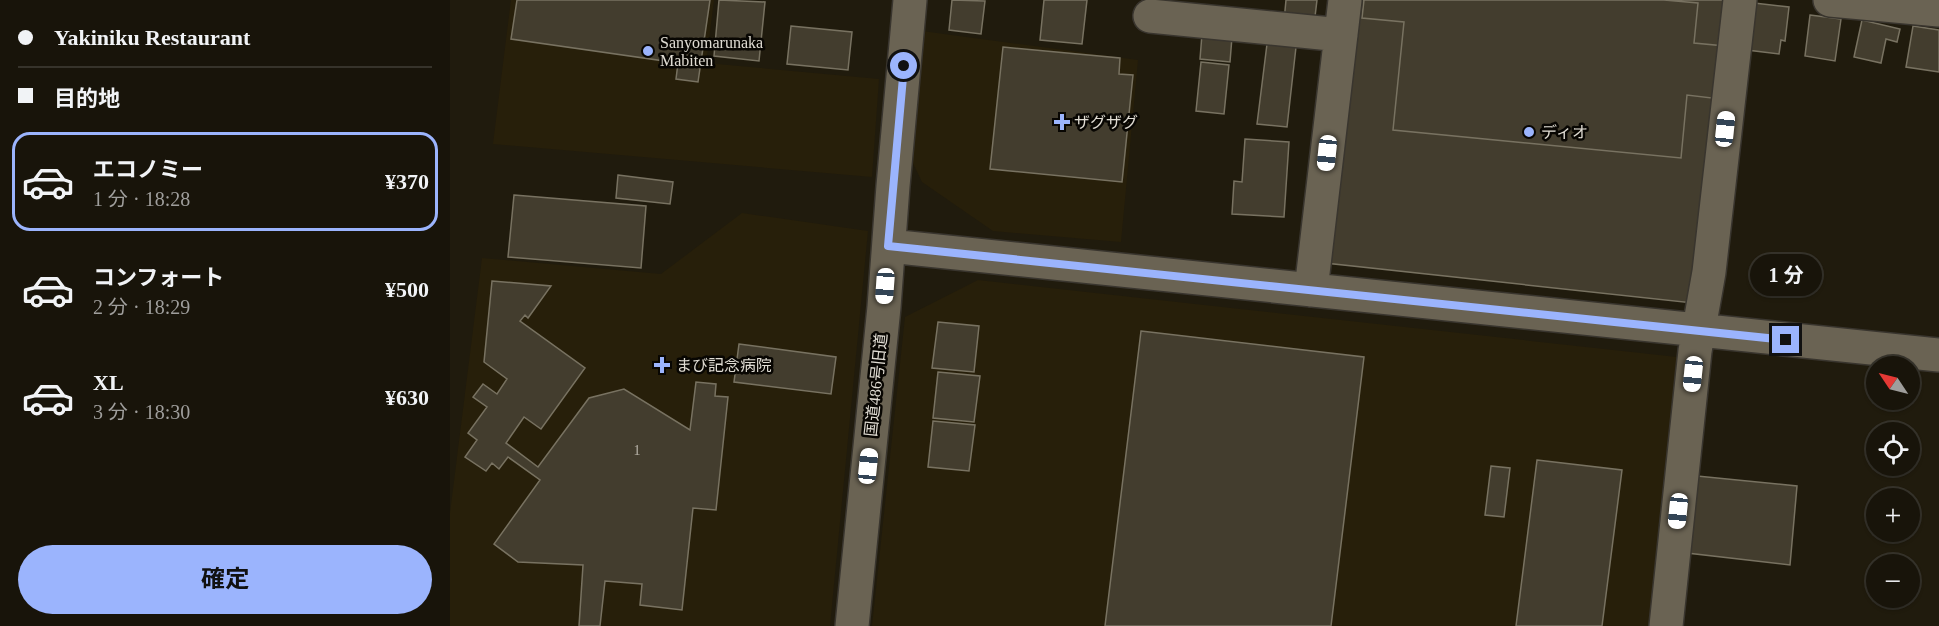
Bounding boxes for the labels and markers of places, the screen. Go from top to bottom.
place label: Sanyomarunaka Mabiten [660,34,763,69]
marker: Sanyomarunaka Mabiten [641,44,655,58]
place label: ザグザグ [1074,114,1138,131]
marker: ザグザグ [1055,115,1069,129]
place label: ディオ [1541,124,1588,141]
marker: ディオ [1522,125,1536,139]
marker: まび記念病院 [653,356,671,374]
place label: まび記念病院 [676,357,772,374]

